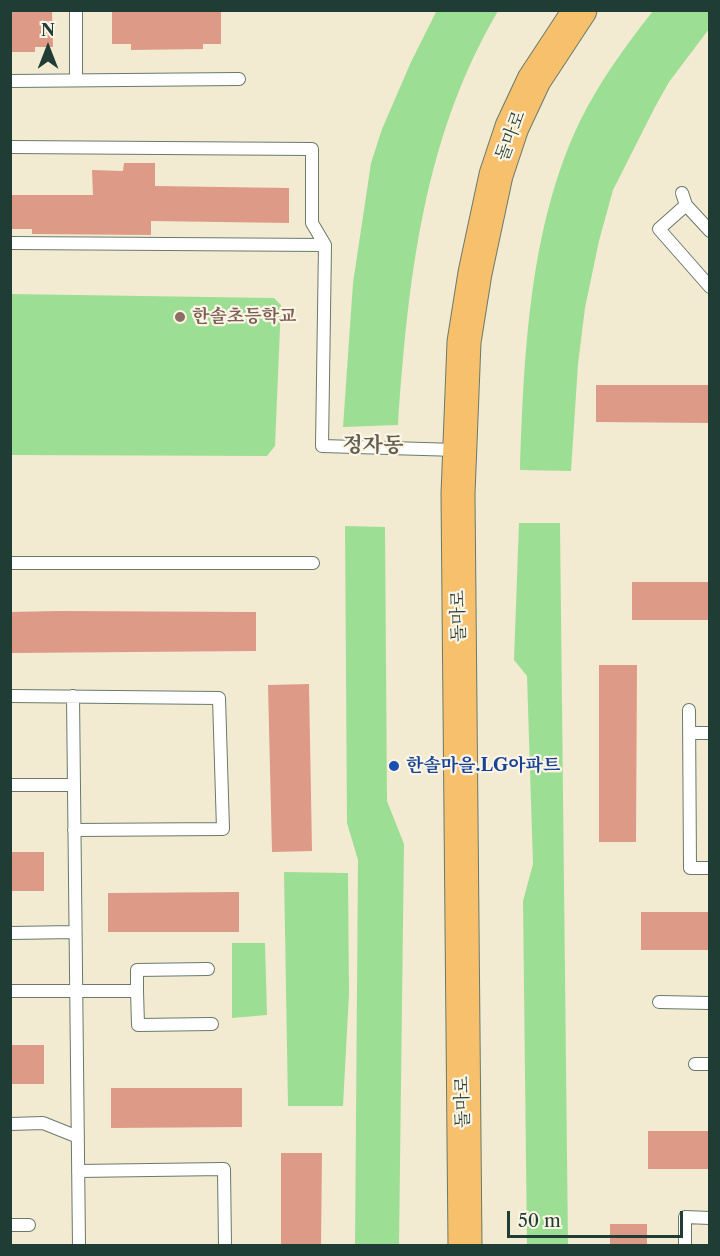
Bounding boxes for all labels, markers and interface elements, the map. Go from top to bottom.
north arrow [18,18,78,78]
text: N [41,20,55,40]
street label: 돌마로 [492,108,530,164]
place label: 한솔초등학교 [192,306,296,328]
marker: 한솔초등학교 [173,310,187,324]
district label: 정자동 [343,433,403,459]
street label: 돌마로 [448,590,470,642]
place label: 한솔마을.LG아파트 [406,755,560,777]
marker: 한솔마을.LG아파트 [387,759,401,773]
street label: 돌마로 [452,1076,474,1128]
scale bar [510,1199,686,1237]
text: 50 m [518,1210,561,1232]

